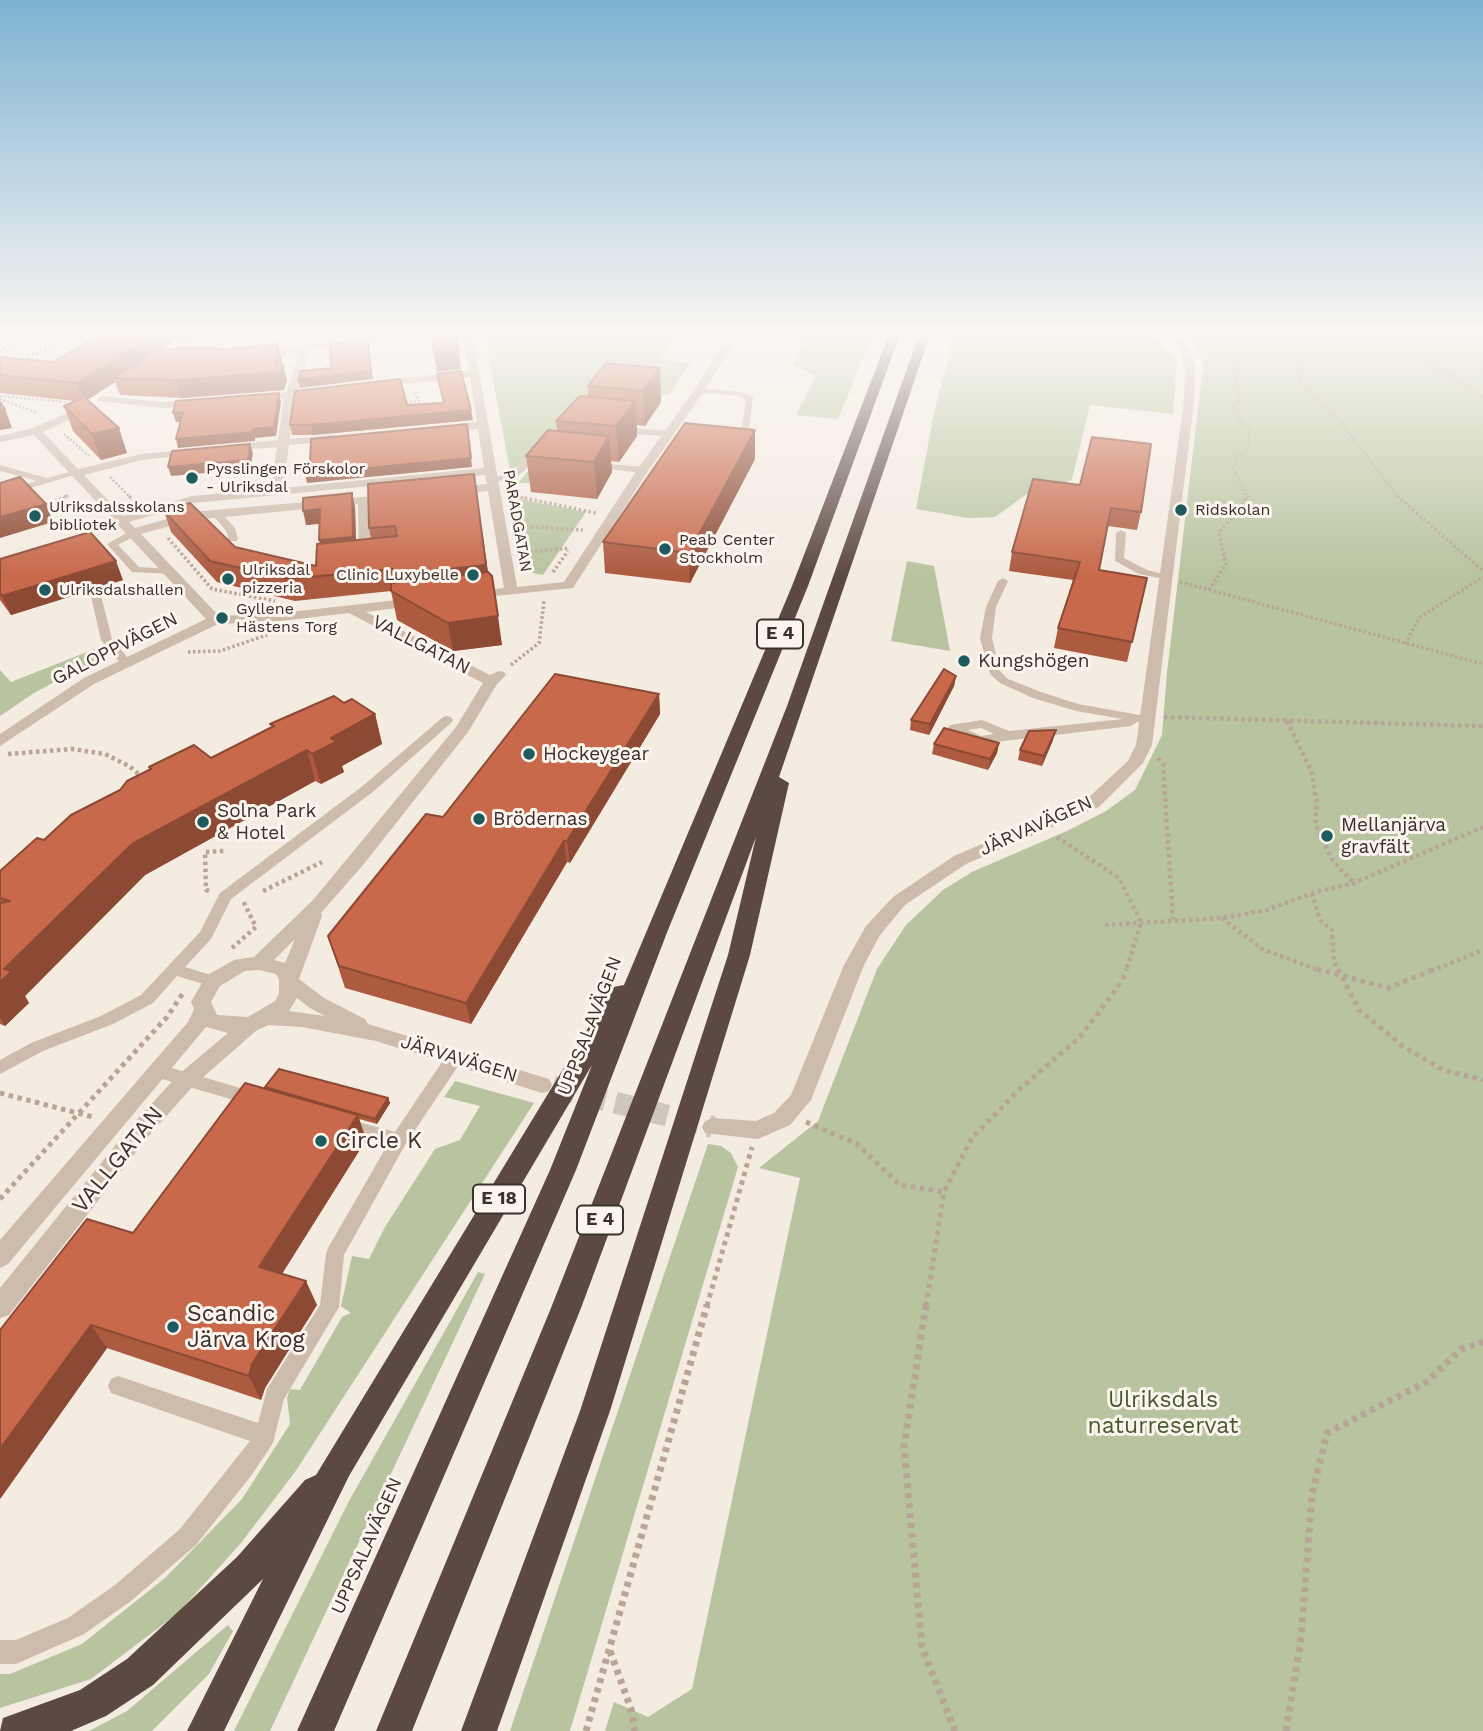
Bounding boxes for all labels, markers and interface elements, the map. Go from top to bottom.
place label: Pysslingen Förskolor - Ulriksdal [206,459,365,497]
street label: PARADGATAN [499,468,535,574]
marker: Pysslingen Förskolor - Ulriksdal [184,470,200,486]
place label: Ulriksdalsskolans bibliotek [49,497,185,535]
place label: Ridskolan [1195,500,1271,520]
marker: Ridskolan [1173,502,1189,518]
marker: Ulriksdalsskolans bibliotek [27,508,43,524]
place label: Peab Center Stockholm [679,530,775,568]
marker: Peab Center Stockholm [657,541,673,557]
place label: Ulriksdal pizzeria [242,560,310,598]
place label: Clinic Luxybelle [336,565,459,585]
marker: Clinic Luxybelle [465,567,481,583]
marker: Ulriksdal pizzeria [220,571,236,587]
place label: Ulriksdalshallen [59,580,184,600]
marker: Ulriksdalshallen [37,582,53,598]
place label: Gyllene Hästens Torg [236,599,337,637]
street label: GALOPPVÄGEN [49,608,181,690]
marker: Gyllene Hästens Torg [214,610,230,626]
street label: VALLGATAN [368,611,474,679]
road number: E 4 [757,620,803,648]
place label: Kungshögen [978,650,1090,672]
marker: Kungshögen [956,653,972,669]
place label: Hockeygear [543,743,649,765]
marker: Hockeygear [521,746,537,762]
street label: JÄRVAVÄGEN [976,791,1096,861]
place label: Solna Park & Hotel [217,800,316,844]
place label: Brödernas [493,808,587,830]
marker: Brödernas [471,811,487,827]
marker: Solna Park & Hotel [195,814,211,830]
place label: Mellanjärva gravfält [1341,814,1446,858]
marker: Mellanjärva gravfält [1319,828,1335,844]
street label: UPPSALAVÄGEN [553,953,627,1099]
street label: JÄRVAVÄGEN [398,1030,520,1088]
street label: VALLGATAN [67,1101,169,1219]
place label: Circle K [335,1127,422,1155]
marker: Circle K [313,1133,329,1149]
road number: E 18 [473,1184,525,1214]
road number: E 4 [577,1205,623,1234]
place label: Scandic Järva Krog [187,1300,305,1354]
marker: Scandic Järva Krog [165,1319,181,1335]
park label: Ulriksdals naturreservat [1088,1386,1238,1440]
street label: UPPSALAVÄGEN [327,1474,407,1618]

